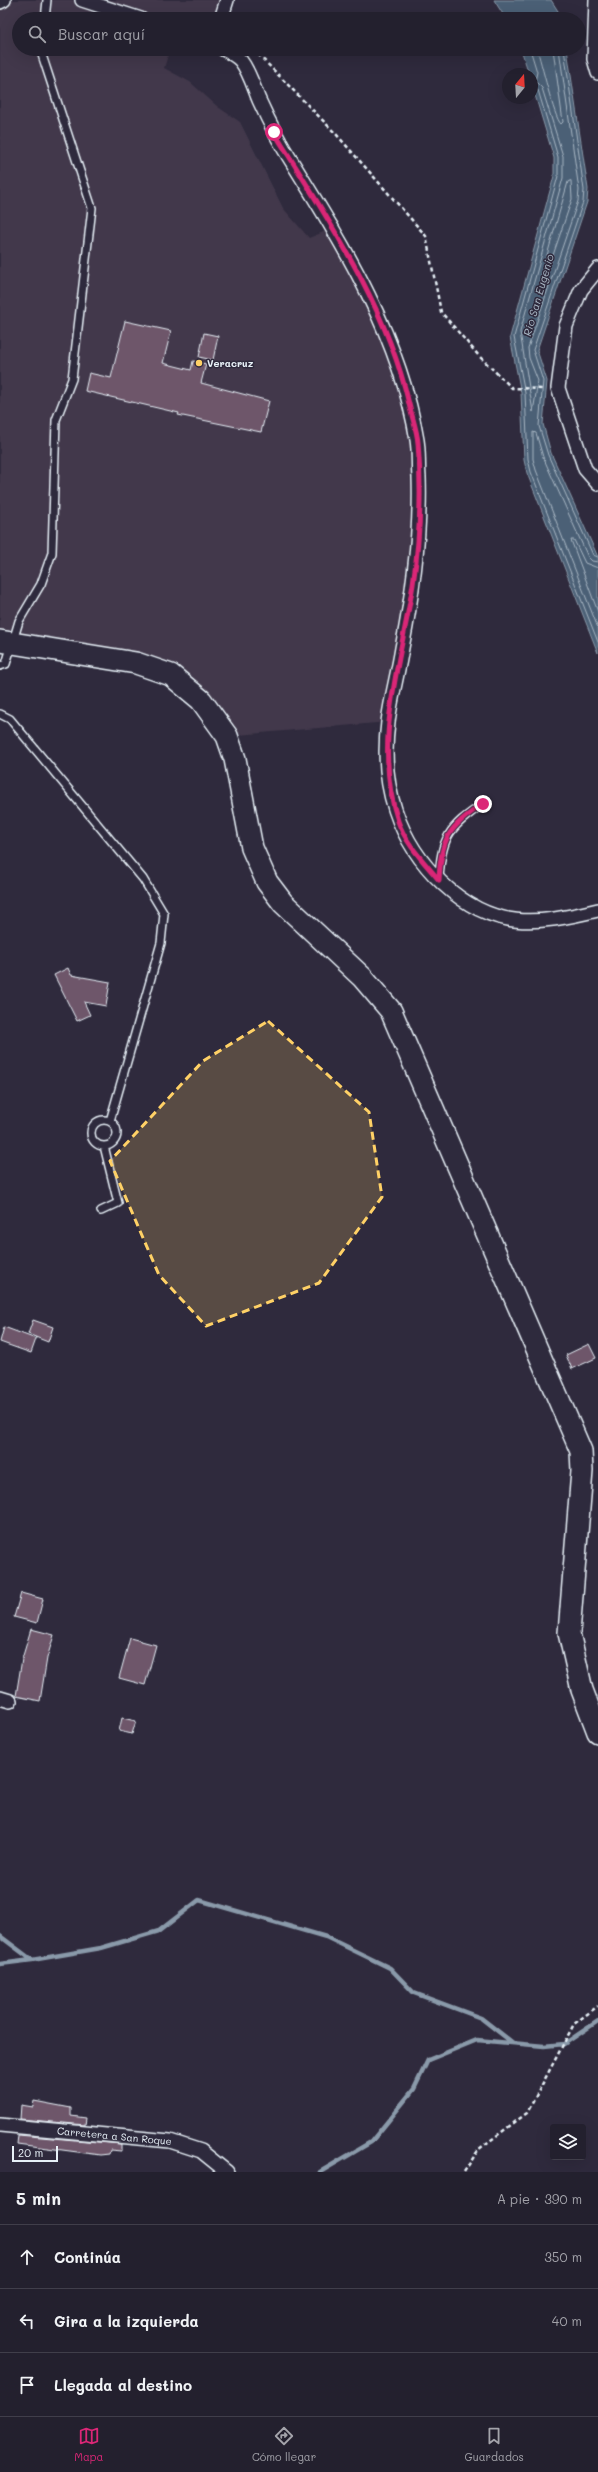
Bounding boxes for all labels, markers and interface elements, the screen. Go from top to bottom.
search box [12,12,586,56]
icon: search [26,23,48,45]
text: Buscar aquí [58,24,145,44]
north arrow [502,68,538,104]
route start [265,123,283,141]
water label: Río San Eugenio [519,252,557,338]
place label: Veracruz [207,356,254,370]
marker: Veracruz [194,358,204,368]
route end [474,795,492,813]
street label: Carretera a San Roque [56,2123,173,2148]
map controls [550,2124,586,2160]
button: layers [550,2124,586,2160]
scale bar [12,2144,58,2163]
text: 20 m [18,2145,43,2160]
text: 5 min [16,2187,61,2209]
text: A pie · 390 m [497,2190,582,2207]
icon: ahead [16,2246,38,2268]
text: Continúa [54,2247,121,2267]
text: 350 m [544,2248,582,2265]
icon: left [16,2310,38,2332]
text: Gira a la izquierda [54,2311,199,2331]
text: 40 m [552,2312,582,2329]
icon: arrive [16,2374,38,2396]
text: Llegada al destino [54,2375,192,2395]
tab: Mapa [74,2425,103,2464]
tab: Cómo llegar [252,2425,316,2464]
tab: Guardados [465,2425,524,2464]

